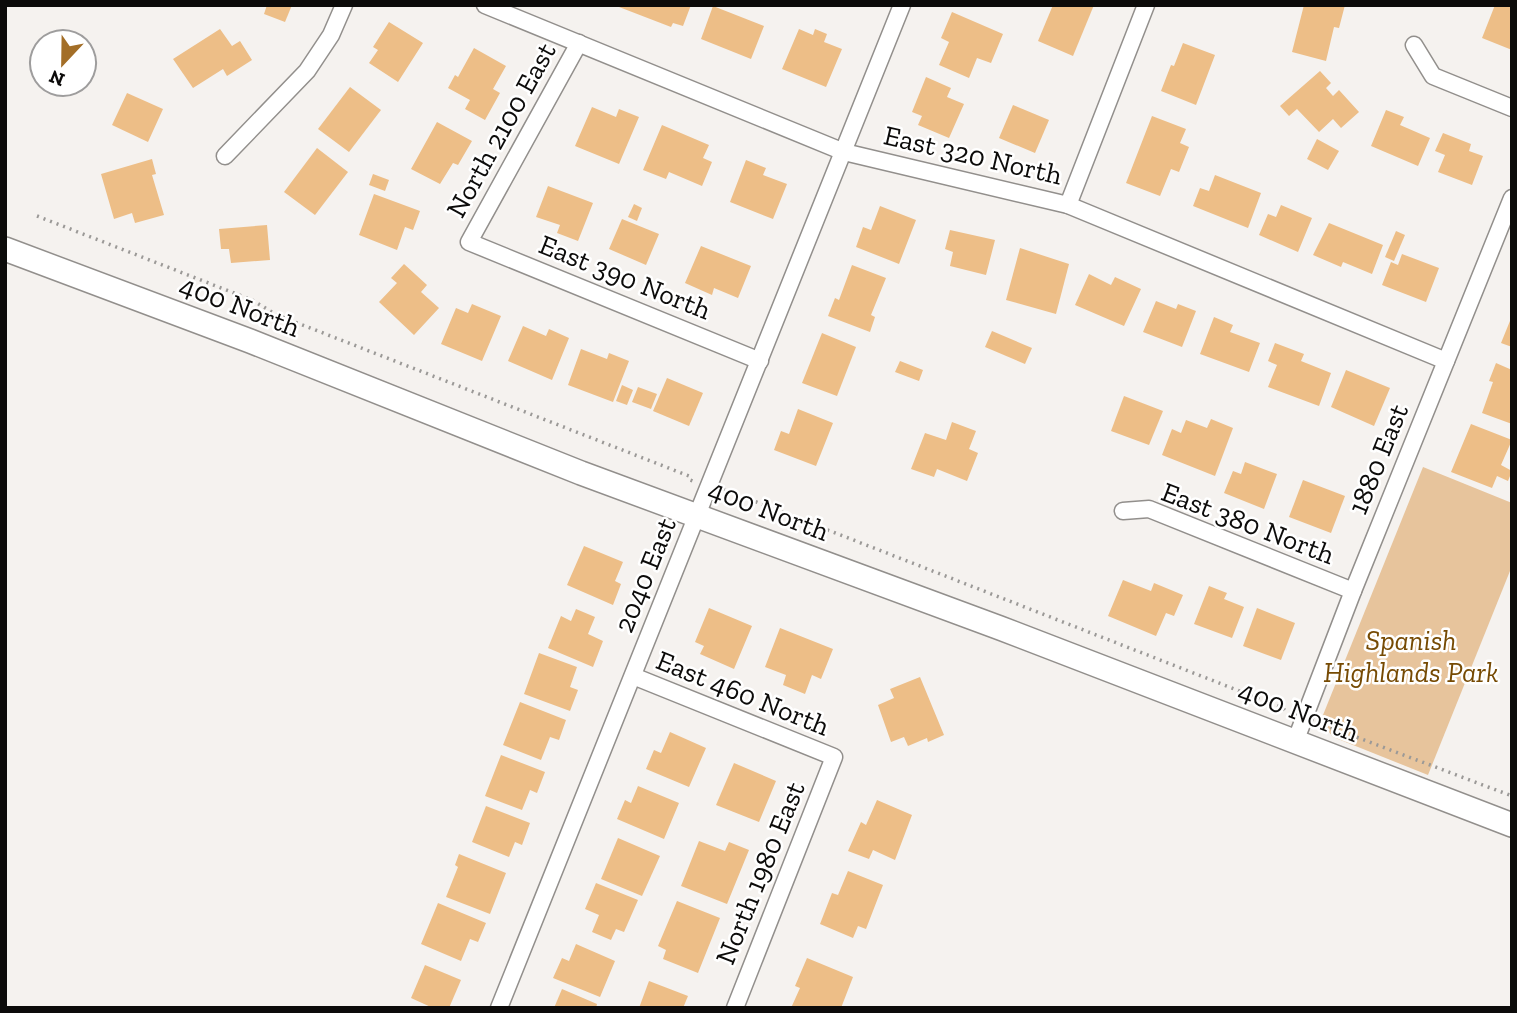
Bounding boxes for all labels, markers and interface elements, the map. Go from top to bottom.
north arrow [28,28,98,98]
street label: North 2100 East [439,36,563,223]
text: N [46,65,68,92]
street label: East 320 North [881,118,1066,192]
street label: East 390 North [534,228,716,327]
street label: 400 North [175,268,305,344]
street label: 1880 East [1341,398,1415,519]
street label: 400 North [704,472,834,548]
street label: East 380 North [1157,475,1339,571]
street label: 2040 East [607,512,683,637]
park label: Spanish Highlands Park [1324,624,1498,689]
street label: East 460 North [652,643,835,743]
street label: 400 North [1234,673,1364,749]
street label: North 1980 East [708,776,812,969]

